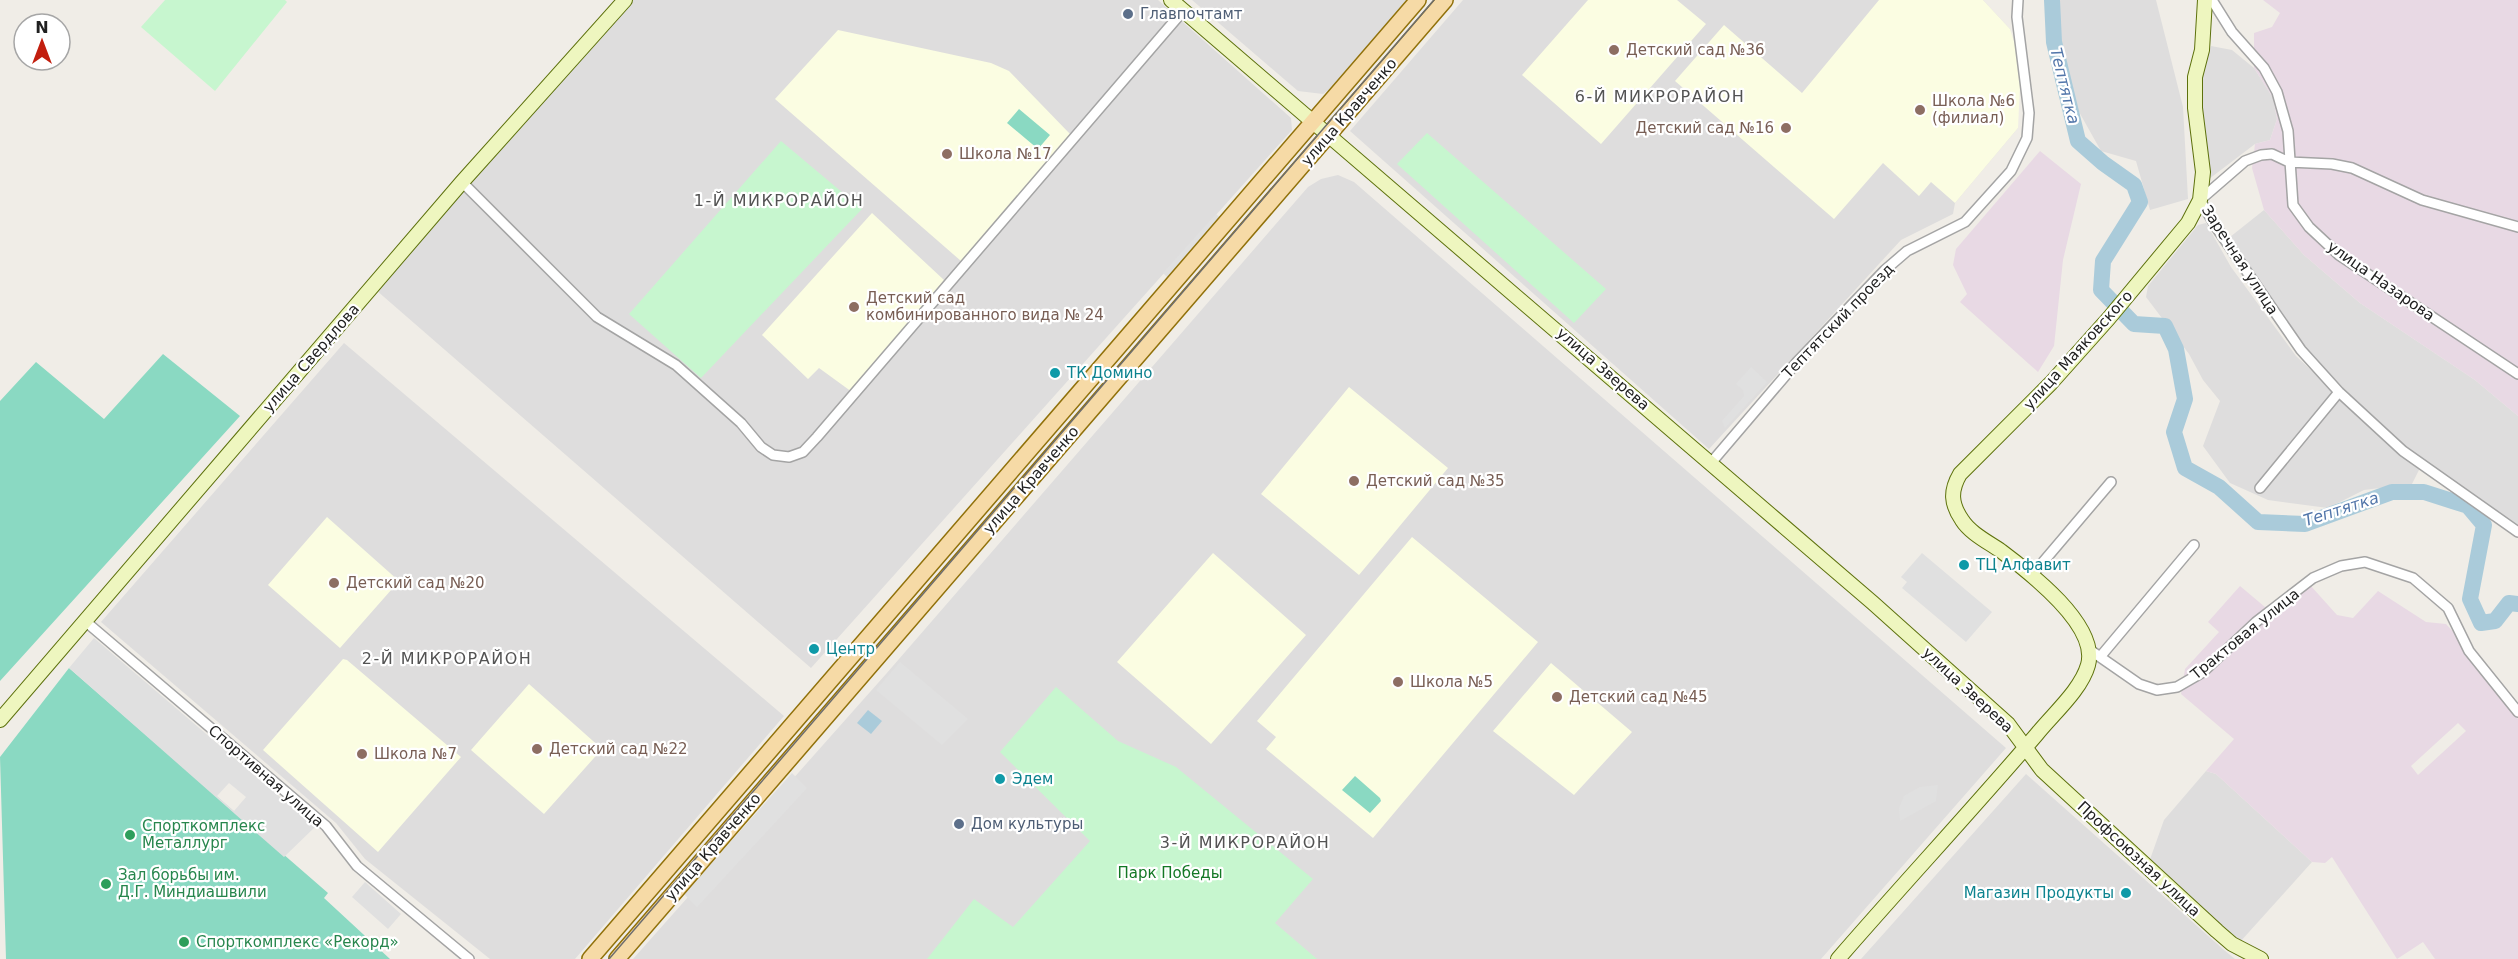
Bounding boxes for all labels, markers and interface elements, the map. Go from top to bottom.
place label: Главпочтамт [1140,5,1243,23]
marker: Главпочтамт [1121,7,1135,21]
north arrow [12,12,72,72]
text: N [35,18,49,37]
place label: Детский сад №36 [1626,41,1765,59]
marker: Детский сад №36 [1607,43,1621,57]
water label: Тептятка [2046,46,2084,126]
street label: улица Кравченко [1297,54,1401,170]
district label: 6-Й МИКРОРАЙОН [1575,87,1745,106]
place label: Школа №6 (филиал) [1932,92,2015,127]
marker: Школа №6 (филиал) [1913,103,1927,117]
place label: Детский сад №16 [1635,119,1774,137]
marker: Детский сад №16 [1779,121,1793,135]
place label: Школа №17 [959,145,1052,163]
marker: Школа №17 [940,147,954,161]
district label: 1-Й МИКРОРАЙОН [694,191,864,210]
street label: Заречная улица [2198,202,2282,318]
street label: улица Назарова [2324,237,2438,325]
street label: Тептятский проезд [1778,260,1897,383]
street label: улица Маяковского [2020,287,2136,413]
place label: Детский сад комбинированного вида № 24 [866,289,1104,324]
street label: улица Свердлова [259,300,363,416]
marker: Детский сад комбинированного вида № 24 [847,300,861,314]
street label: улица Зверева [1553,324,1653,414]
place label: ТК Домино [1066,364,1153,382]
marker: ТК Домино [1048,366,1062,380]
street label: улица Кравченко [979,422,1083,538]
place label: Детский сад №35 [1366,472,1505,490]
marker: Детский сад №35 [1347,474,1361,488]
water label: Тептятка [2301,488,2381,530]
place label: ТЦ Алфавит [1975,556,2071,574]
marker: ТЦ Алфавит [1957,558,1971,572]
place label: Детский сад №20 [346,574,485,592]
marker: Детский сад №20 [327,576,341,590]
street label: Трактовая улица [2186,585,2303,684]
place label: Центр [826,640,875,658]
marker: Центр [807,642,821,656]
street label: улица Зверева [1919,644,2017,736]
district label: 2-Й МИКРОРАЙОН [362,649,532,668]
place label: Школа №5 [1410,673,1493,691]
marker: Школа №5 [1391,675,1405,689]
place label: Детский сад №45 [1569,688,1708,706]
marker: Детский сад №45 [1550,690,1564,704]
street label: Спортивная улица [205,721,327,831]
place label: Детский сад №22 [549,740,688,758]
marker: Детский сад №22 [530,742,544,756]
place label: Школа №7 [374,745,457,763]
marker: Школа №7 [355,747,369,761]
place label: Эдем [1012,770,1053,788]
marker: Эдем [993,772,1007,786]
street label: улица Кравченко [661,789,765,905]
street label: Профсоюзная улица [2074,797,2204,921]
place label: Дом культуры [971,815,1083,833]
place label: Спорткомплекс Металлург [142,817,265,852]
marker: Дом культуры [952,817,966,831]
marker: Спорткомплекс Металлург [123,828,137,842]
district label: 3-Й МИКРОРАЙОН [1160,833,1330,852]
park label: Парк Победы [1118,864,1222,882]
place label: Зал борьбы им. Д.Г. Миндиашвили [118,866,267,901]
marker: Зал борьбы им. Д.Г. Миндиашвили [99,877,113,891]
place label: Магазин Продукты [1964,884,2114,902]
marker: Магазин Продукты [2119,886,2133,900]
place label: Спорткомплекс «Рекорд» [196,933,399,951]
marker: Спорткомплекс «Рекорд» [177,935,191,949]

